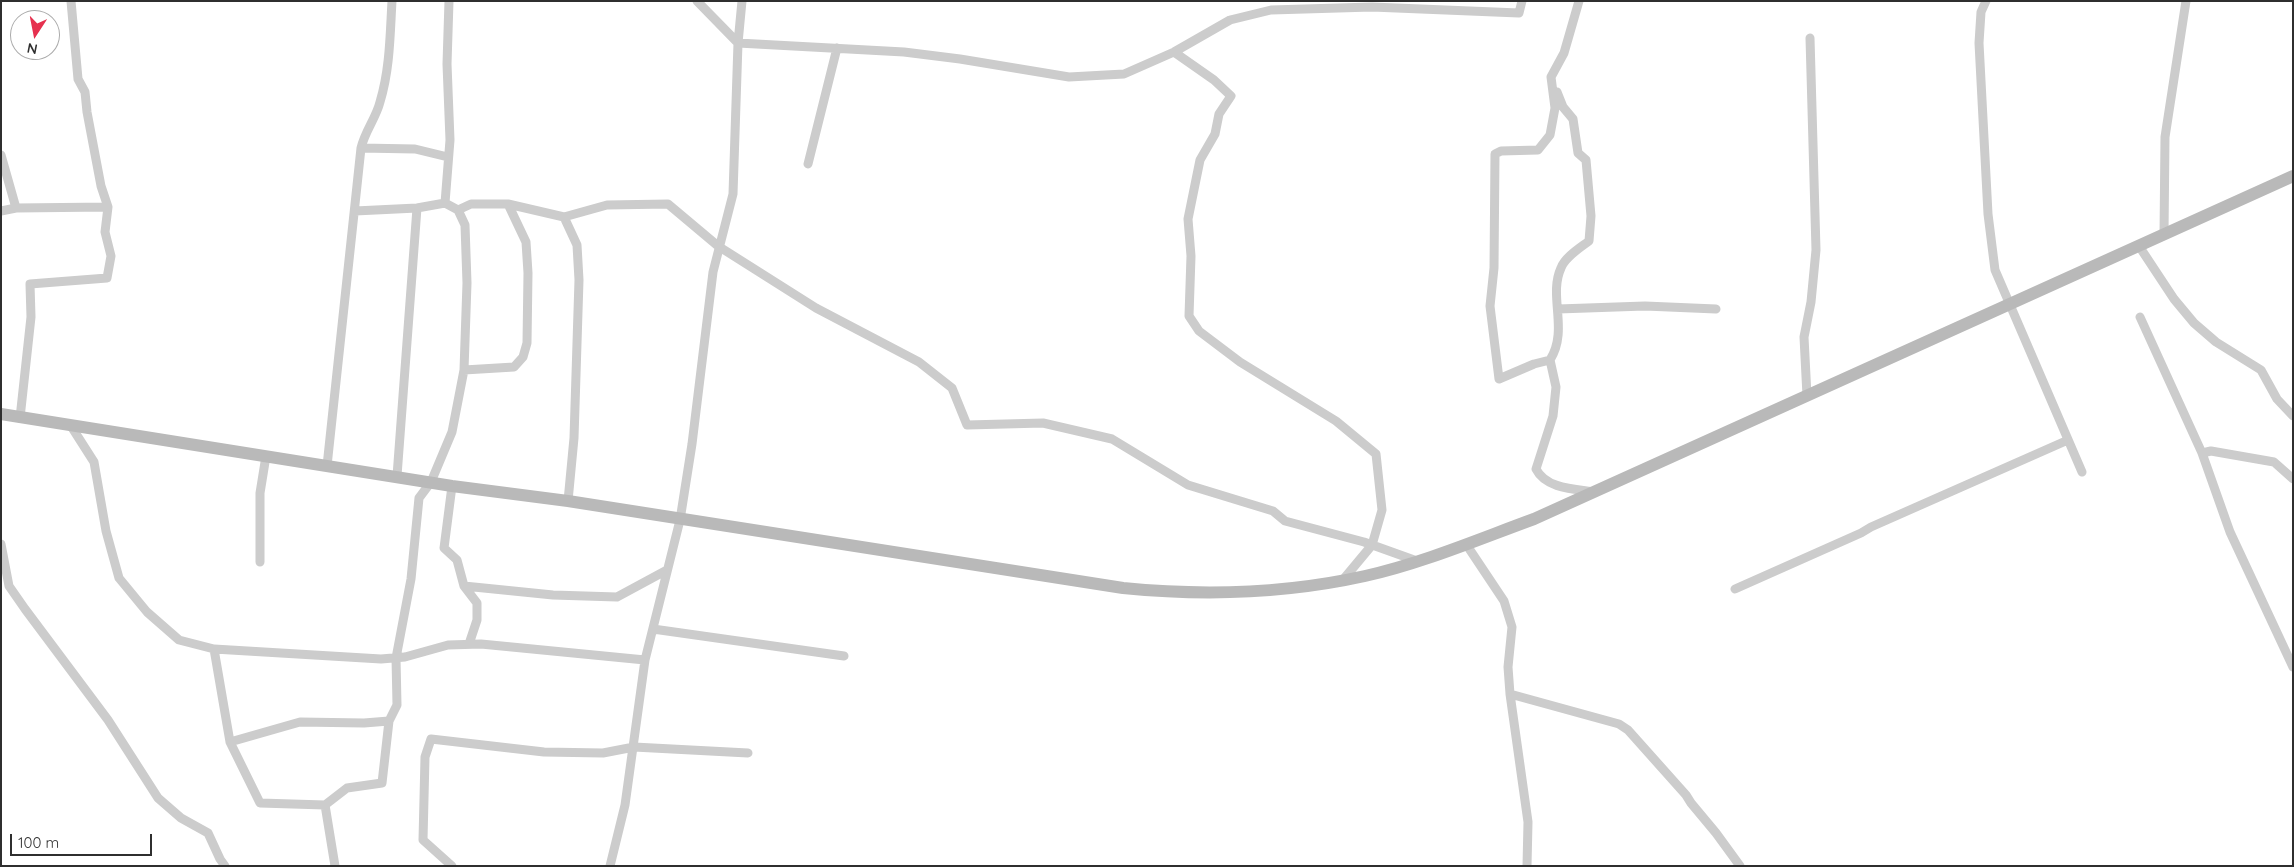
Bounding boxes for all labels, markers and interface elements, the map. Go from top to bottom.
north arrow [10,10,60,60]
text: N [26,39,39,59]
scale bar [12,824,155,856]
text: 100 m [18,833,59,852]

